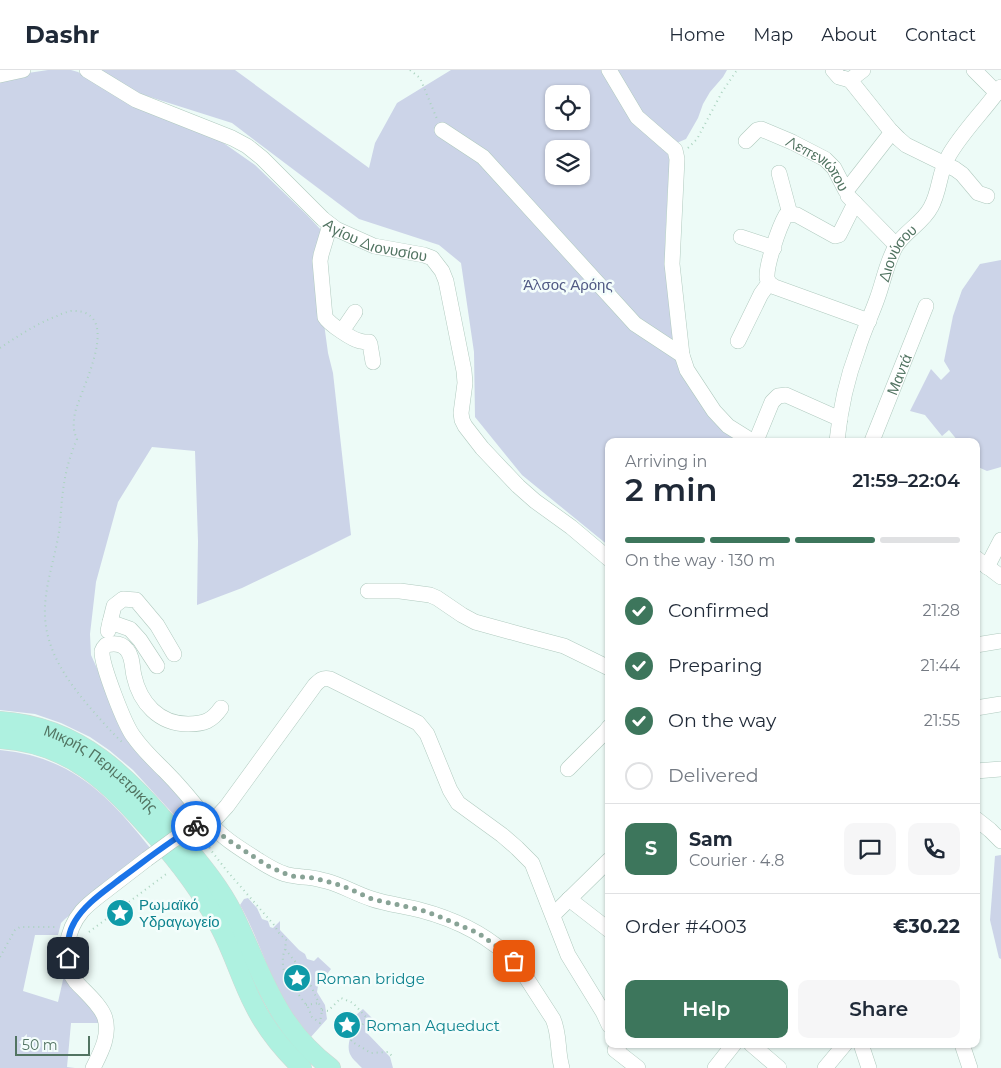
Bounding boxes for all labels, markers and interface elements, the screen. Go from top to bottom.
text: Dashr [25,20,99,49]
text: Home [669,24,725,46]
text: Map [753,24,793,46]
text: About [821,24,877,46]
text: Contact [905,24,976,46]
map controls [545,85,590,185]
button: locate [545,85,590,130]
street label: Λεπενιώτου [783,131,854,194]
button: layers [545,140,590,185]
street label: Αγίου Διονυσίου [320,214,429,265]
street label: Διονύσου [874,220,920,284]
park label: Άλσος Αρόης [523,275,613,294]
street label: Μαντά [882,350,916,398]
text: Arriving in [625,452,707,471]
text: 21:59–22:04 [852,469,960,492]
text: 2 min [625,470,717,509]
text: On the way · 130 m [625,551,775,570]
icon: check [625,597,653,625]
text: Confirmed [668,599,769,622]
text: 21:28 [922,601,960,620]
icon: check [625,652,653,680]
text: Preparing [668,654,763,677]
text: 21:44 [921,656,960,675]
icon: check [625,707,653,735]
text: On the way [668,709,776,732]
text: 21:55 [924,711,960,730]
street label: Μικρής Περιμετρικής [42,720,162,816]
text: Delivered [668,764,759,787]
courier [171,801,221,851]
icon: bike [182,812,210,840]
button: chat [844,823,896,875]
button: phone [908,823,960,875]
text: Sam [689,828,733,851]
text: S [645,837,657,860]
text: Courier · 4.8 [689,851,785,870]
place label: Ρωμαϊκό Υδραγωγείο [139,895,220,931]
place icon: Ρωμαϊκό Υδραγωγείο [105,898,135,928]
text: Order #4003 [625,915,747,938]
text: €30.22 [893,915,960,938]
pin [47,937,89,979]
pin [493,940,535,982]
icon: home [54,944,82,972]
icon: bag [500,947,528,975]
place icon: Roman bridge [282,963,312,993]
place label: Roman bridge [316,969,425,988]
button: Help [625,980,788,1038]
button: Share [798,980,960,1038]
place icon: Roman Aqueduct [332,1010,362,1040]
place label: Roman Aqueduct [366,1016,500,1035]
scale bar [15,1033,90,1056]
text: 50 m [22,1036,58,1054]

